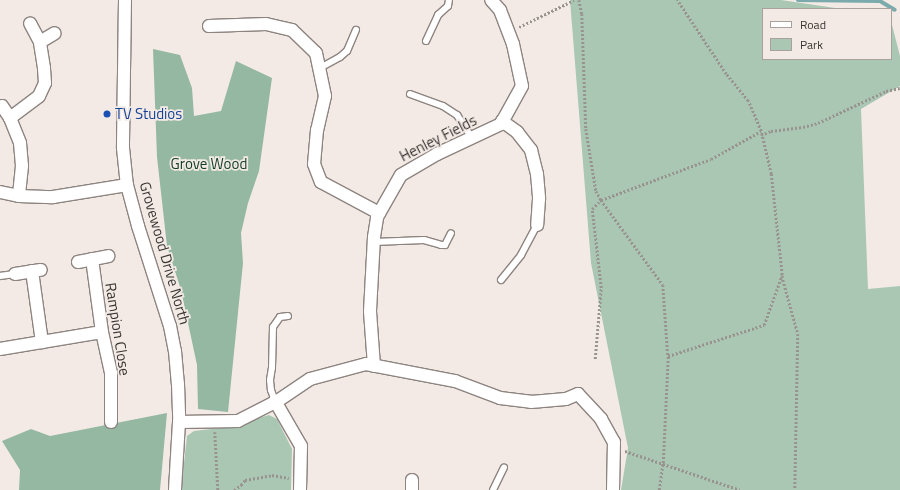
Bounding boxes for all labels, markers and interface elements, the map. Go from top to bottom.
legend [762,8,892,60]
text: Road [800,15,826,34]
text: Park [800,35,823,54]
place label: TV Studios [115,105,182,123]
marker: TV Studios [102,109,112,119]
street label: Henley Fields [396,111,480,165]
park label: Grove Wood [171,155,247,173]
street label: Grovewood Drive North [136,180,194,326]
street label: Rampion Close [102,281,134,377]

